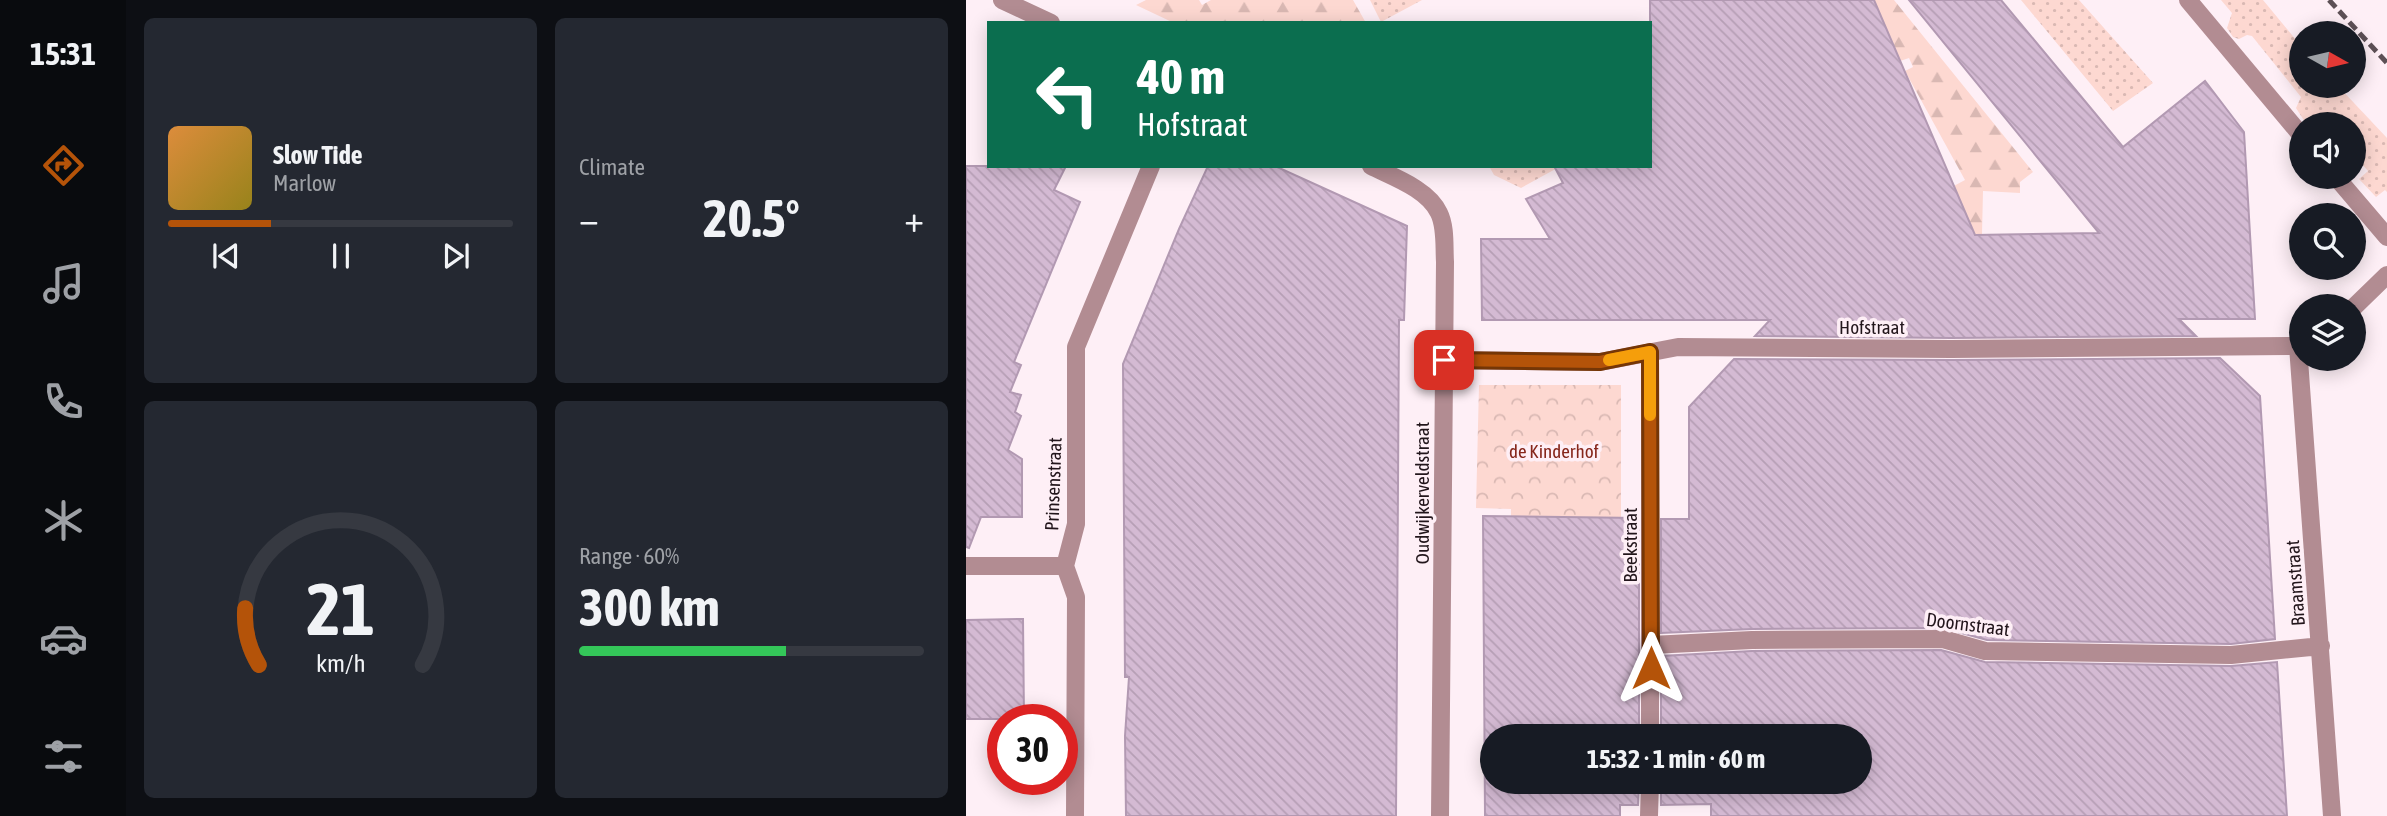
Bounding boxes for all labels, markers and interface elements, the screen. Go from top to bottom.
north arrow [2289,21,2366,98]
map controls [2289,21,2366,371]
text: 15:31 [30,35,96,72]
text: 40 m [1137,48,1225,104]
icon: left [1022,49,1113,140]
text: Hofstraat [1137,106,1248,143]
button: sound [2289,112,2366,189]
text: Slow Tide [273,140,363,170]
icon: directions [39,141,88,190]
text: Climate [579,154,645,180]
text: Marlow [273,170,336,196]
text: 20.5° [703,188,800,248]
text: − [579,197,599,240]
text: + [904,197,924,240]
button: search [2289,203,2366,280]
icon: previous [207,237,245,275]
icon: pause [322,237,360,275]
icon: next [437,237,475,275]
icon: music [39,259,88,308]
button: layers [2289,294,2366,371]
street label: Hofstraat [1839,316,1905,338]
pin [1414,330,1474,390]
icon: arrive [1425,341,1463,379]
icon: phone [39,377,88,426]
street label: Oudwijkerveldstraat [1411,422,1433,564]
street label: Prinsenstraat [1040,437,1066,531]
park label: de Kinderhof [1509,440,1599,462]
icon: climate [39,496,88,545]
street label: Beekstraat [1619,507,1641,583]
street label: Braamstraat [2281,539,2309,627]
text: Range · 60% [579,543,679,569]
text: 21 [306,568,375,651]
text: 300 km [579,577,720,637]
street label: Doornstraat [1925,608,2011,640]
icon: car [39,614,88,663]
position arrow [1614,631,1688,705]
text: km/h [316,649,365,677]
speed limit sign: 30 [987,704,1078,795]
icon: filters [39,732,88,781]
text: 15:32 · 1 min · 60 m [1587,744,1765,774]

